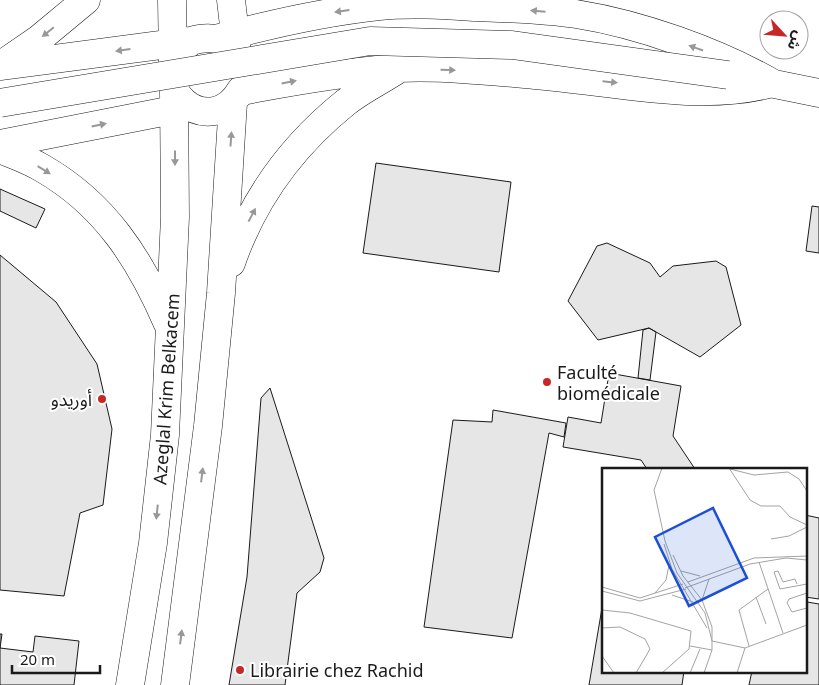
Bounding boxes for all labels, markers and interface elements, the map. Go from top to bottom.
one-way arrow [530,7,546,15]
one-way arrow [333,8,349,16]
north arrow [759,10,809,60]
one-way arrow [42,26,55,37]
text: ش [783,28,809,54]
one-way arrow [688,44,703,52]
one-way arrow [115,46,131,54]
one-way arrow [440,66,456,74]
one-way arrow [281,77,297,85]
one-way arrow [602,79,618,87]
one-way arrow [92,121,107,129]
one-way arrow [227,131,235,147]
one-way arrow [171,150,179,166]
one-way arrow [37,165,50,174]
one-way arrow [248,208,256,222]
street label: Azeglal Krim Belkacem [147,292,185,486]
place label: Faculté biomédicale [557,360,660,405]
marker: Faculté biomédicale [541,376,553,388]
place label: أوريدو [51,387,92,411]
marker: أوريدو [96,393,108,405]
one-way arrow [198,467,206,483]
inset map [602,468,806,672]
one-way arrow [153,504,161,520]
one-way arrow [177,628,185,644]
scale bar [12,642,100,674]
text: 20 m [20,649,55,669]
place label: Librairie chez Rachid [250,658,424,682]
marker: Librairie chez Rachid [234,664,246,676]

